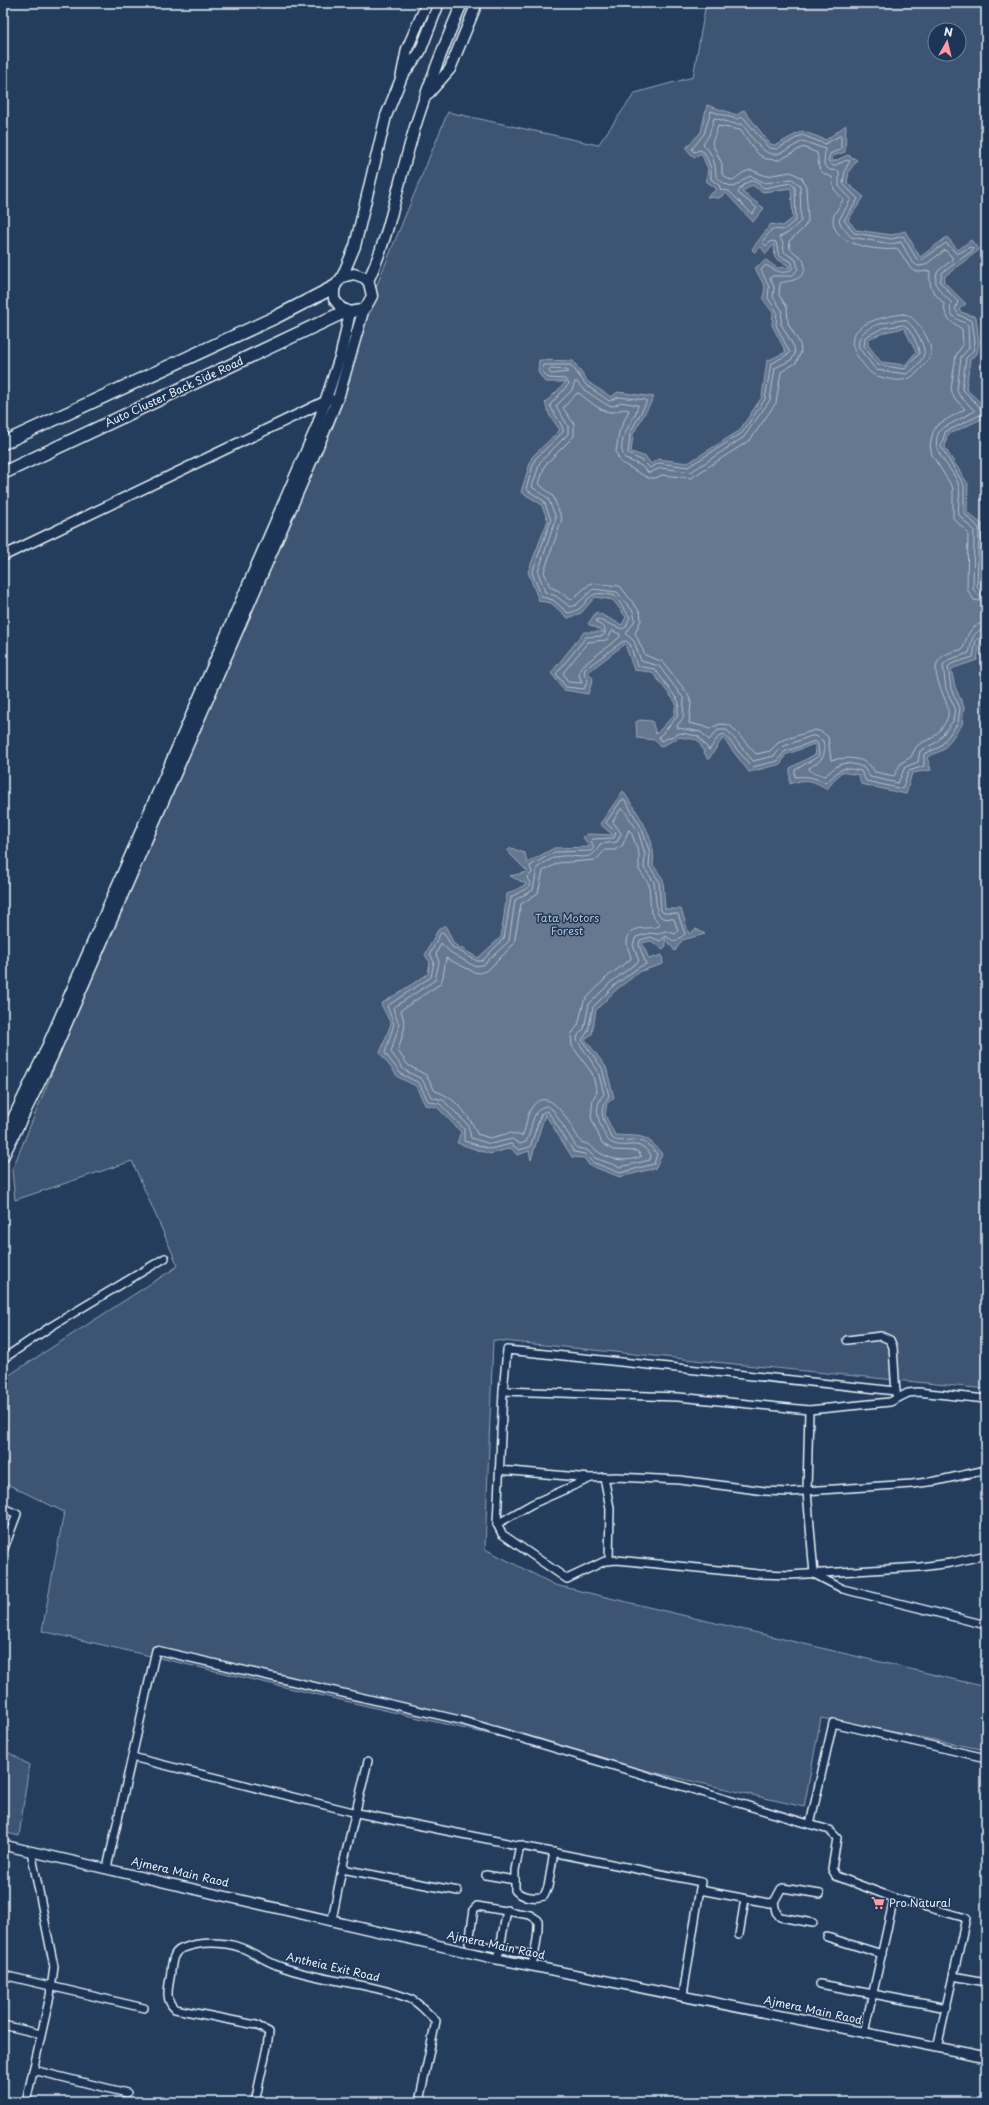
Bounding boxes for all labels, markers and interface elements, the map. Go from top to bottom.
north arrow [927,22,967,62]
text: N [943,23,954,41]
street label: Auto Cluster Back Side Road [102,352,246,431]
park label: Tata Motors Forest [535,909,599,939]
street label: Ajmera Main Raod [130,1852,231,1891]
place label: Pro Natural [889,1894,951,1911]
supermarket icon: Pro Natural [870,1895,886,1911]
street label: Ajmera Main Raod [445,1926,547,1963]
street label: Antheia Exit Road [285,1947,382,1986]
street label: Ajmera Main Raod [762,1991,864,2028]

